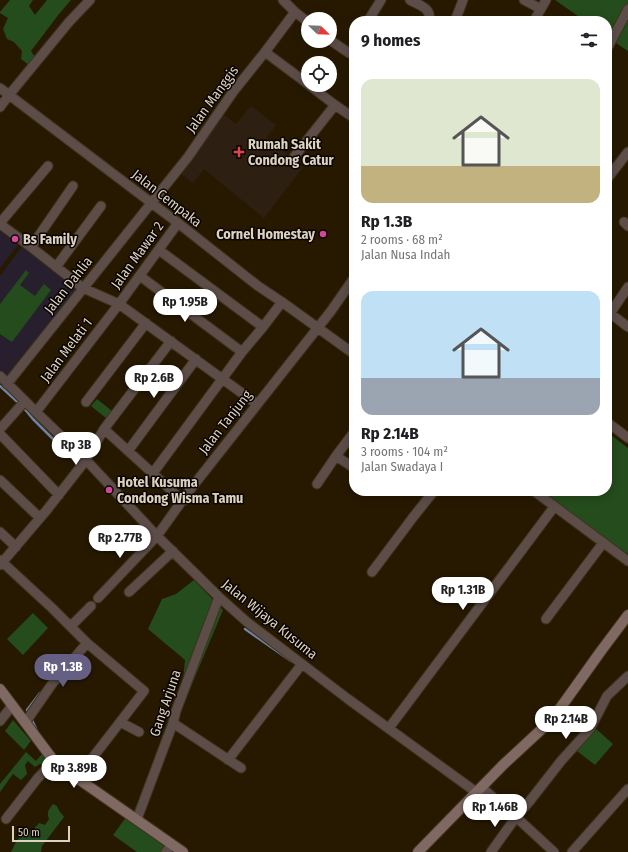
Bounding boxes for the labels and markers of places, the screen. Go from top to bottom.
place label: Rumah Sakit Condong Catur [248,136,335,169]
marker: Rumah Sakit Condong Catur [233,146,245,158]
place label: Cornel Homestay [216,226,315,243]
marker: Cornel Homestay [318,229,328,239]
place label: Bs Family [23,231,77,248]
marker: Bs Family [10,234,20,244]
pin: Rp 1.95B [144,289,226,323]
pin: Rp 2.6B [117,365,191,399]
pin: Rp 3B [48,432,104,466]
place label: Hotel Kusuma Condong Wisma Tamu [117,474,243,507]
marker: Hotel Kusuma Condong Wisma Tamu [104,485,114,495]
pin: Rp 2.77B [79,525,161,559]
pin: Rp 1.31B [422,577,504,611]
pin: Rp 1.3B [26,654,100,688]
pin: Rp 2.14B [525,706,607,740]
pin: Rp 3.89B [33,755,115,789]
pin: Rp 1.46B [454,794,536,828]

